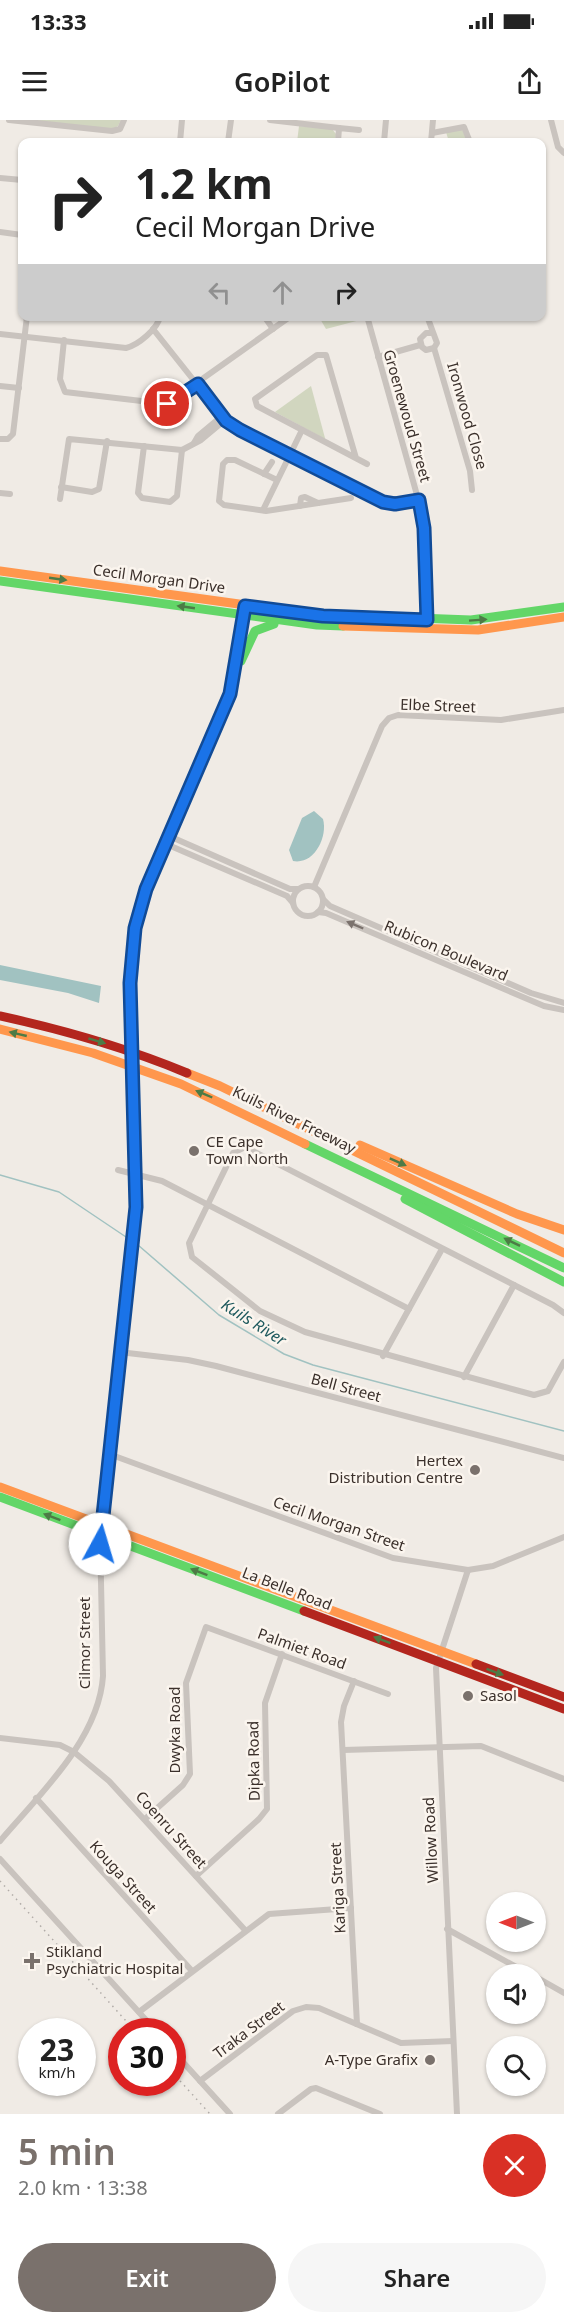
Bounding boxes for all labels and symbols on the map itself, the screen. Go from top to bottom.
street label: Groenewoud Street [379,347,437,485]
street label: Ironwood Close [443,360,493,472]
pin [141,378,192,429]
street label: Cecil Morgan Drive [92,559,227,597]
one-way arrow [49,575,68,584]
one-way arrow [176,602,195,612]
one-way arrow [469,615,488,625]
street label: Elbe Street [400,694,477,716]
street label: Rubicon Boulevard [382,915,511,985]
one-way arrow [345,920,363,930]
one-way arrow [9,1028,28,1038]
one-way arrow [88,1037,106,1046]
street label: Kuils River Freeway [229,1081,360,1158]
one-way arrow [194,1089,212,1099]
place label: CE Cape Town North [206,1131,288,1168]
marker: CE Cape Town North [187,1144,201,1158]
one-way arrow [390,1157,408,1167]
one-way arrow [503,1238,520,1247]
water label: Kuils River [217,1293,291,1351]
street label: Bell Street [309,1368,384,1406]
place label: Hertex Distribution Centre [329,1450,463,1487]
marker: Hertex Distribution Centre [468,1463,482,1477]
street label: Cecil Morgan Street [271,1491,408,1555]
one-way arrow [43,1512,61,1521]
position arrow [68,1512,132,1576]
street label: La Belle Road [240,1562,335,1614]
one-way arrow [190,1567,208,1577]
street label: Cilmor Street [74,1596,94,1689]
street label: Palmiet Road [255,1623,349,1673]
one-way arrow [373,1635,391,1645]
one-way arrow [486,1667,504,1677]
place label: Sasol [480,1685,517,1705]
street label: Dwyka Road [164,1687,184,1773]
marker: Sasol [461,1689,475,1703]
street label: Dipka Road [242,1721,264,1801]
street label: Coenru Street [132,1786,212,1873]
street label: Willow Road [418,1797,442,1884]
street label: Kouga Street [86,1836,162,1917]
street label: Kariga Street [325,1841,349,1934]
north arrow [486,1892,546,1952]
place label: Stikland Psychiatric Hospital [46,1941,183,1978]
marker: Stikland Psychiatric Hospital [23,1952,41,1970]
street label: Traka Street [209,1996,288,2062]
speed limit sign: 30 [108,2018,186,2096]
place label: A-Type Grafix [325,2049,418,2069]
marker: A-Type Grafix [423,2053,437,2067]

